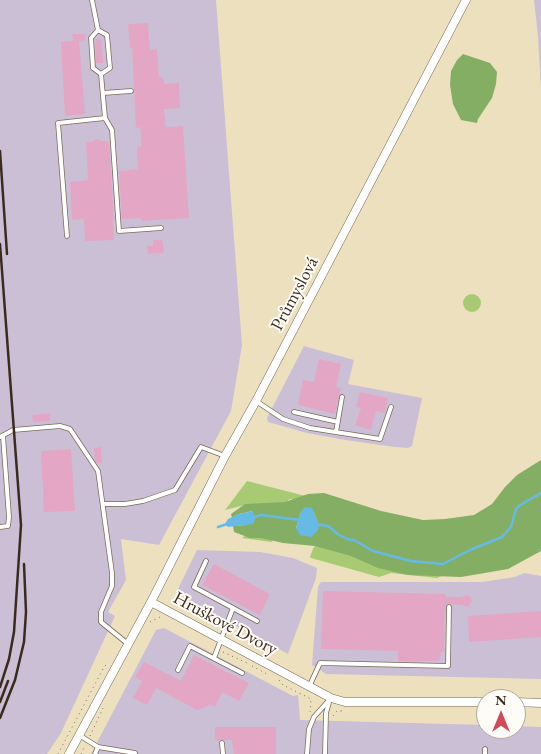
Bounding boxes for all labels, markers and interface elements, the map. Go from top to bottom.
street label: Průmyslová [267,254,323,334]
street label: Hruškové Dvory [169,588,281,660]
north arrow [476,689,526,739]
text: N [495,691,507,709]

